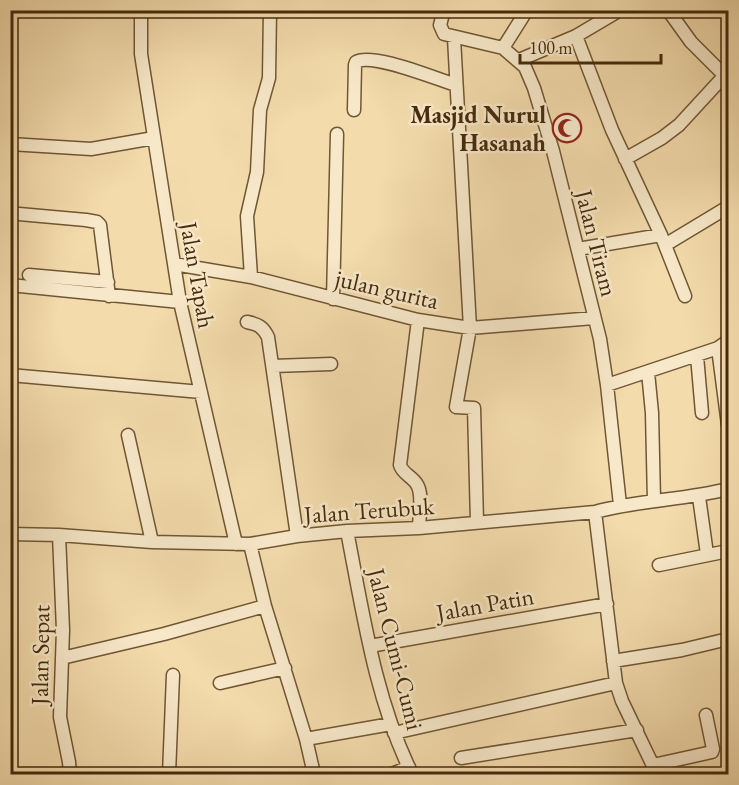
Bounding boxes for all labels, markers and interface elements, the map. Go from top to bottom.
scale bar [520,27,661,65]
text: 100 m [529,36,573,59]
place label: Masjid Nurul Hasanah [410,99,547,158]
mosque icon: Masjid Nurul Hasanah [551,112,583,144]
street label: Jalan Tiram [568,185,625,300]
street label: Jalan Tapah [173,217,223,331]
street label: julan gurita [331,262,442,316]
street label: Jalan Terubuk [301,490,436,530]
street label: Jalan Cumi-Cumi [360,563,431,733]
street label: Jalan Patin [432,580,536,628]
street label: Jalan Sepat [24,604,56,707]

